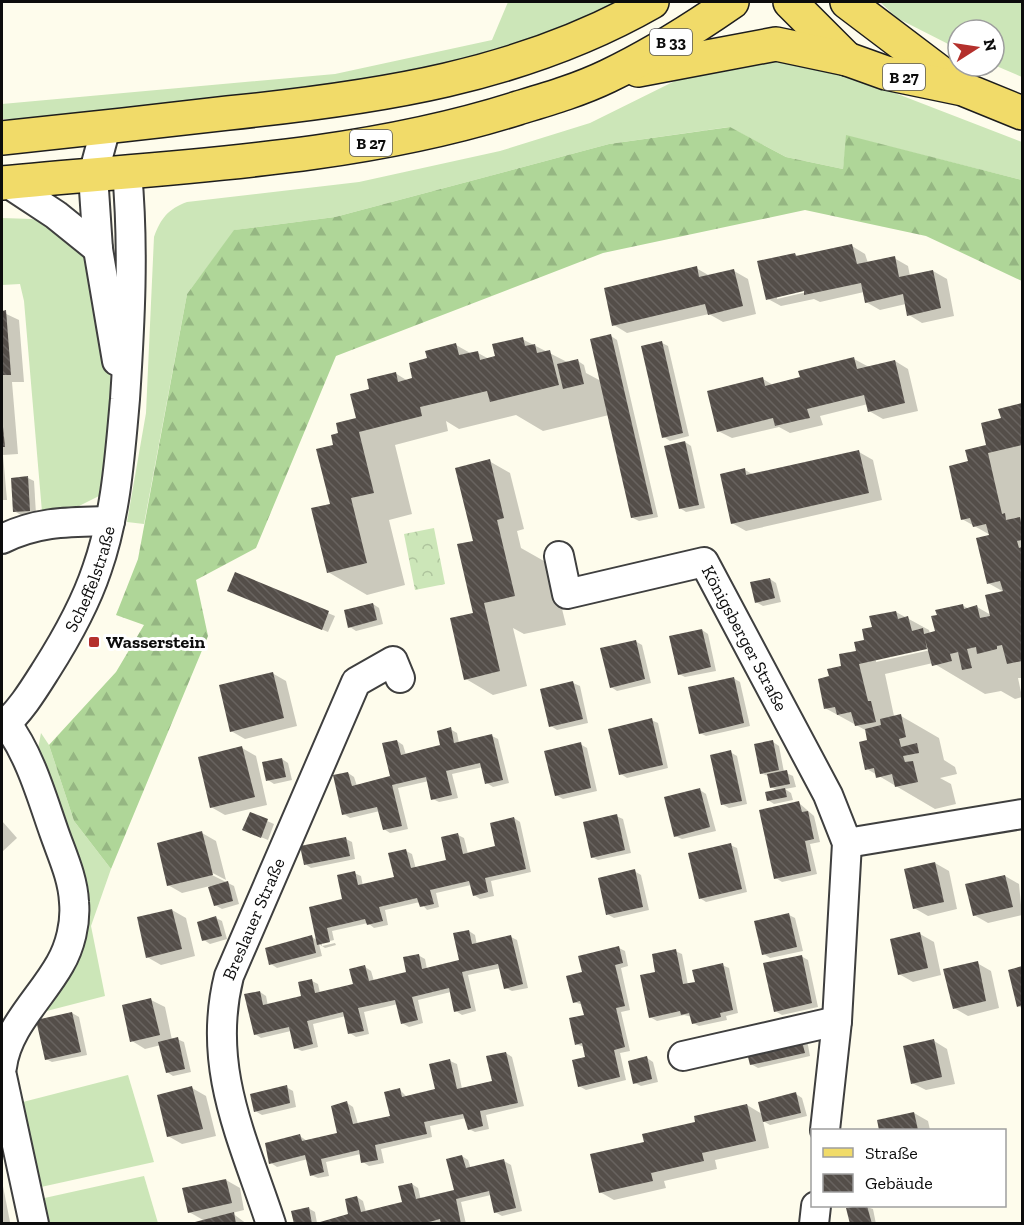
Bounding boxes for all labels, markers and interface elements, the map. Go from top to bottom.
north arrow [946,18,1006,78]
road number: B 33 [650,29,692,55]
text: N [980,37,1001,53]
road number: B 27 [883,64,925,90]
road number: B 27 [350,130,392,156]
street label: Scheffelstraße [60,524,120,636]
street label: Königsberger Straße [697,562,792,715]
place label: Wasserstein [106,631,206,653]
marker: Wasserstein [87,635,101,649]
street label: Breslauer Straße [218,854,290,983]
legend [811,1129,1006,1207]
text: Straße [865,1142,918,1164]
text: Gebäude [865,1172,933,1194]

